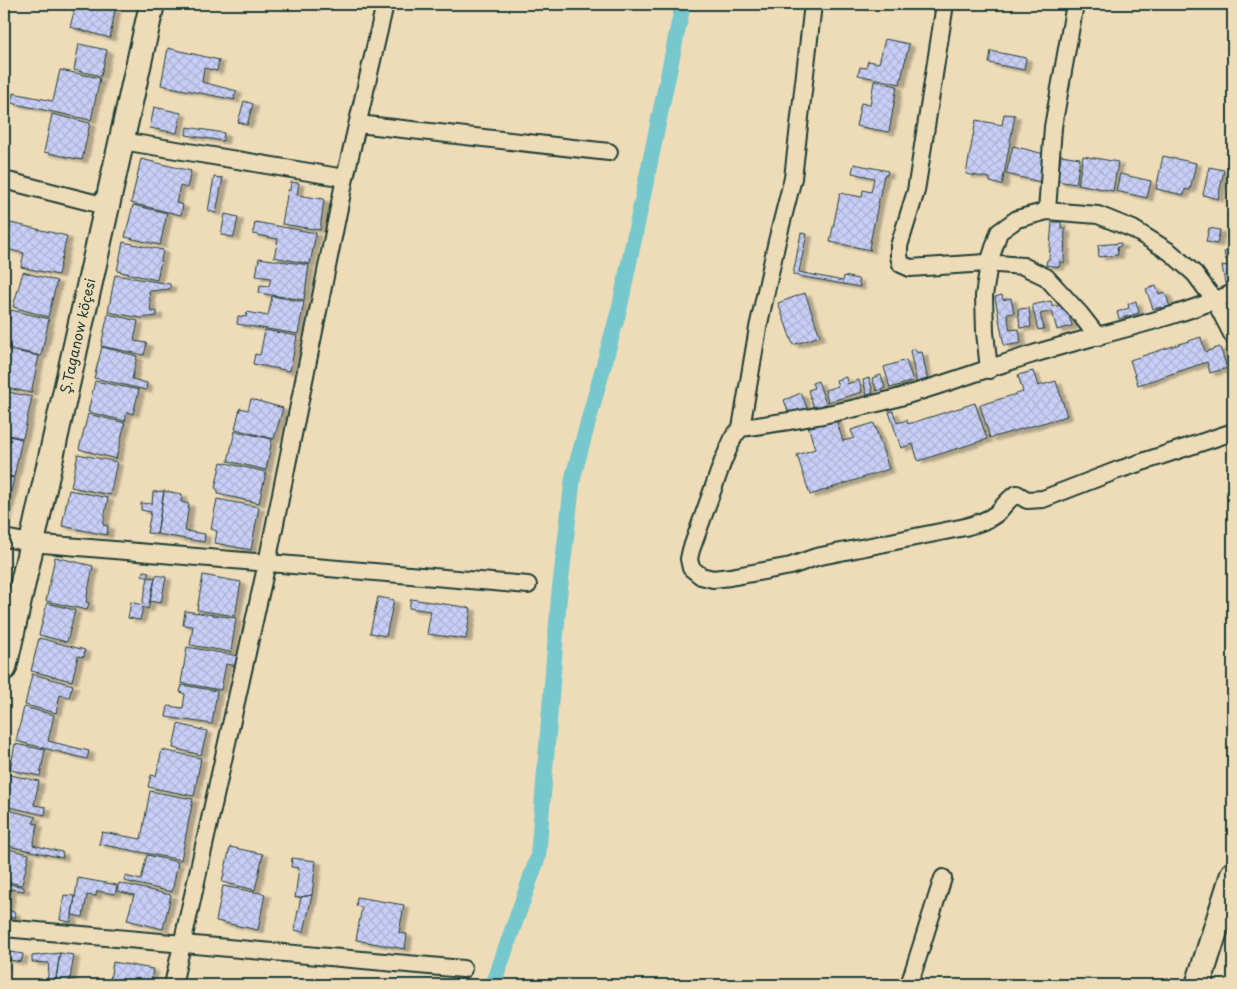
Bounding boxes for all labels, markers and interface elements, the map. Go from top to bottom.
street label: Ş.Taganow köçesi [54,276,101,396]

